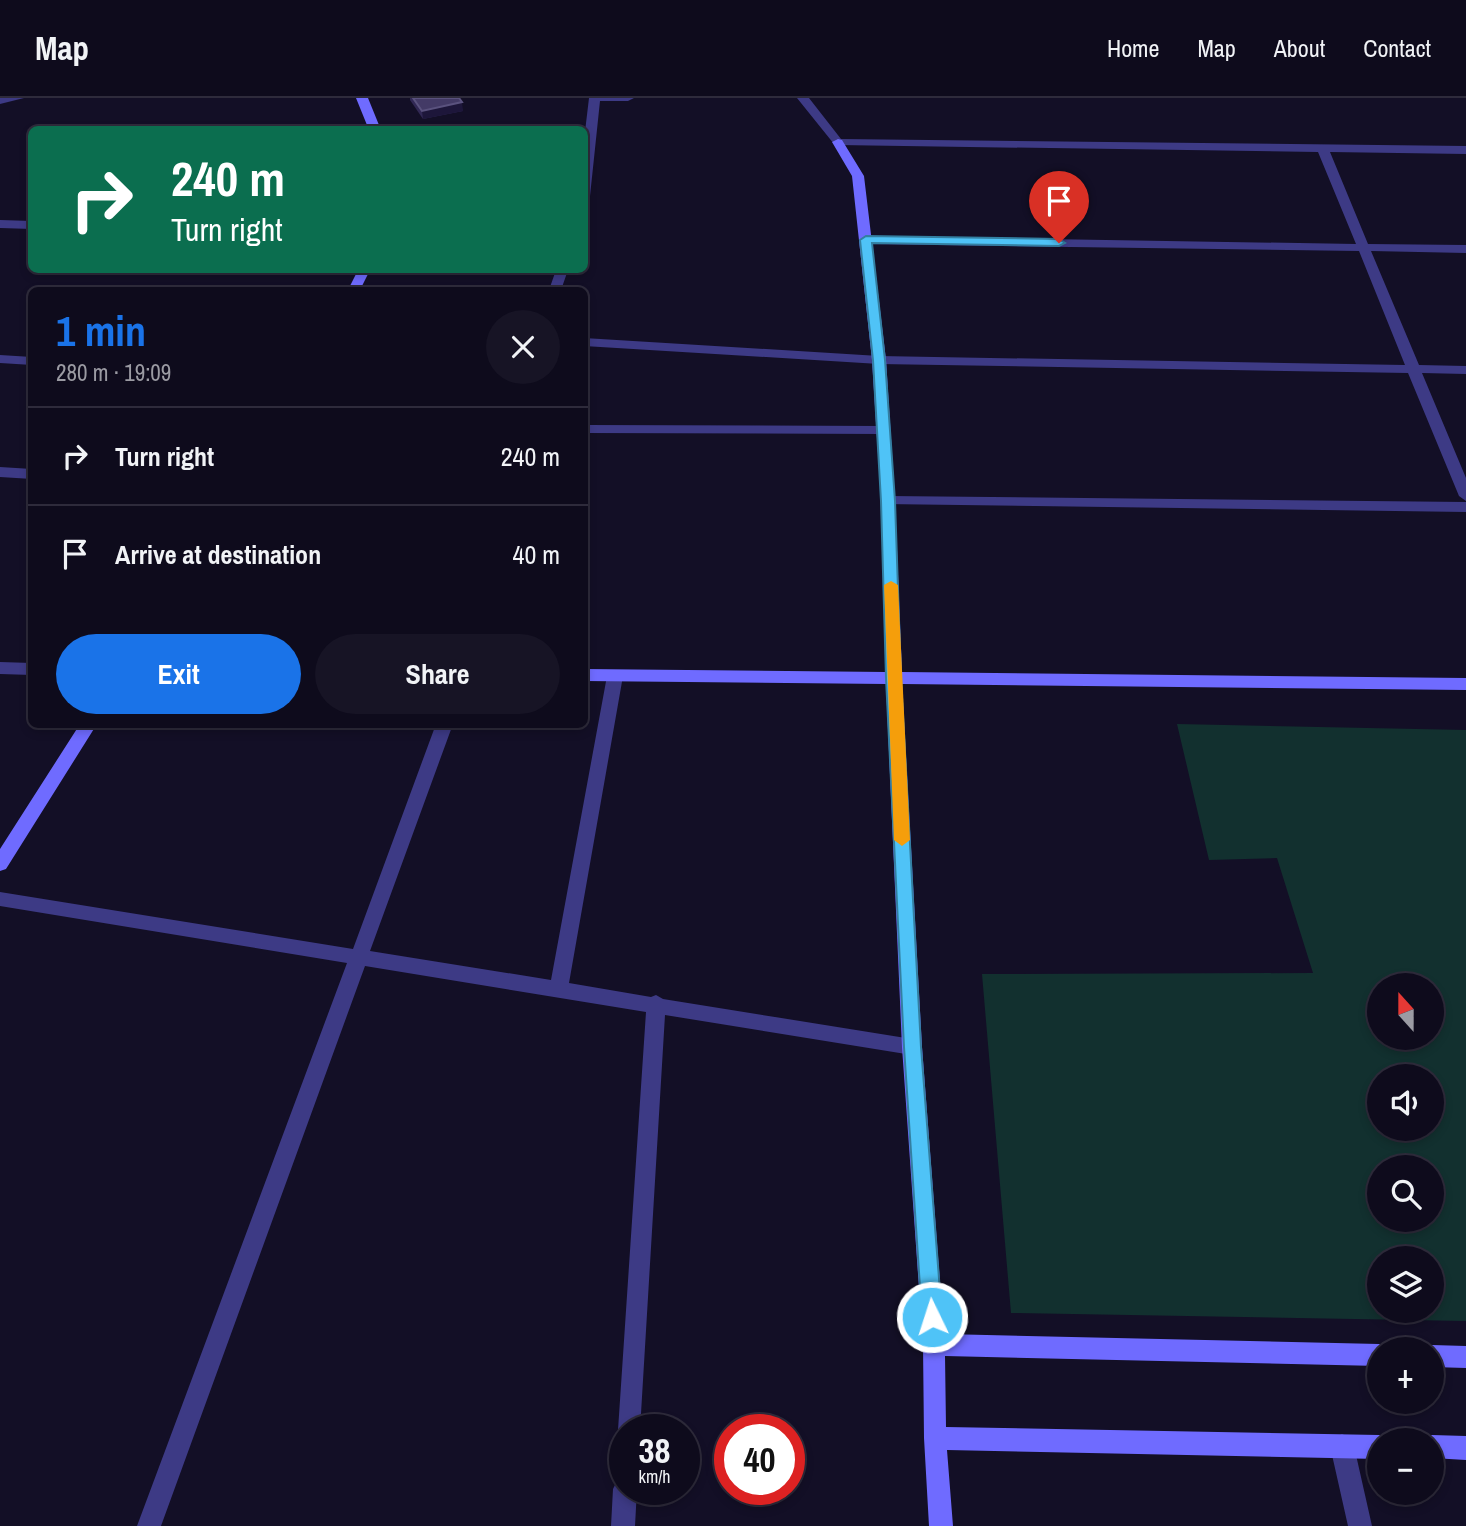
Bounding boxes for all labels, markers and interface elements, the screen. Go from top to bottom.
text: Map [35,26,89,70]
text: Home [1107,32,1159,64]
text: Map [1197,32,1236,64]
text: About [1274,32,1325,64]
text: Contact [1363,32,1431,64]
text: 240 m [171,145,285,211]
icon: right [56,154,147,245]
pin [1029,171,1089,243]
icon: arrive [1040,182,1078,220]
text: Turn right [171,208,283,251]
text: 1 min [56,303,146,359]
button: close [486,310,560,384]
text: 280 m · 19:09 [56,357,171,388]
icon: right [56,437,94,475]
text: Turn right [115,439,214,474]
text: 240 m [501,439,560,474]
icon: arrive [56,535,94,573]
text: Arrive at destination [115,537,321,572]
text: 40 m [513,537,560,572]
button: Exit [56,634,301,714]
button: Share [315,634,560,714]
north arrow [1367,973,1444,1050]
map controls [1367,973,1444,1505]
button: sound [1367,1064,1444,1141]
button: search [1367,1155,1444,1232]
button: layers [1367,1246,1444,1323]
position arrow [895,1280,969,1354]
button: + [1367,1337,1444,1414]
speed limit sign: 40 [714,1414,805,1505]
text: 38 [639,1427,670,1474]
button: − [1367,1428,1444,1505]
text: km/h [639,1464,671,1489]

